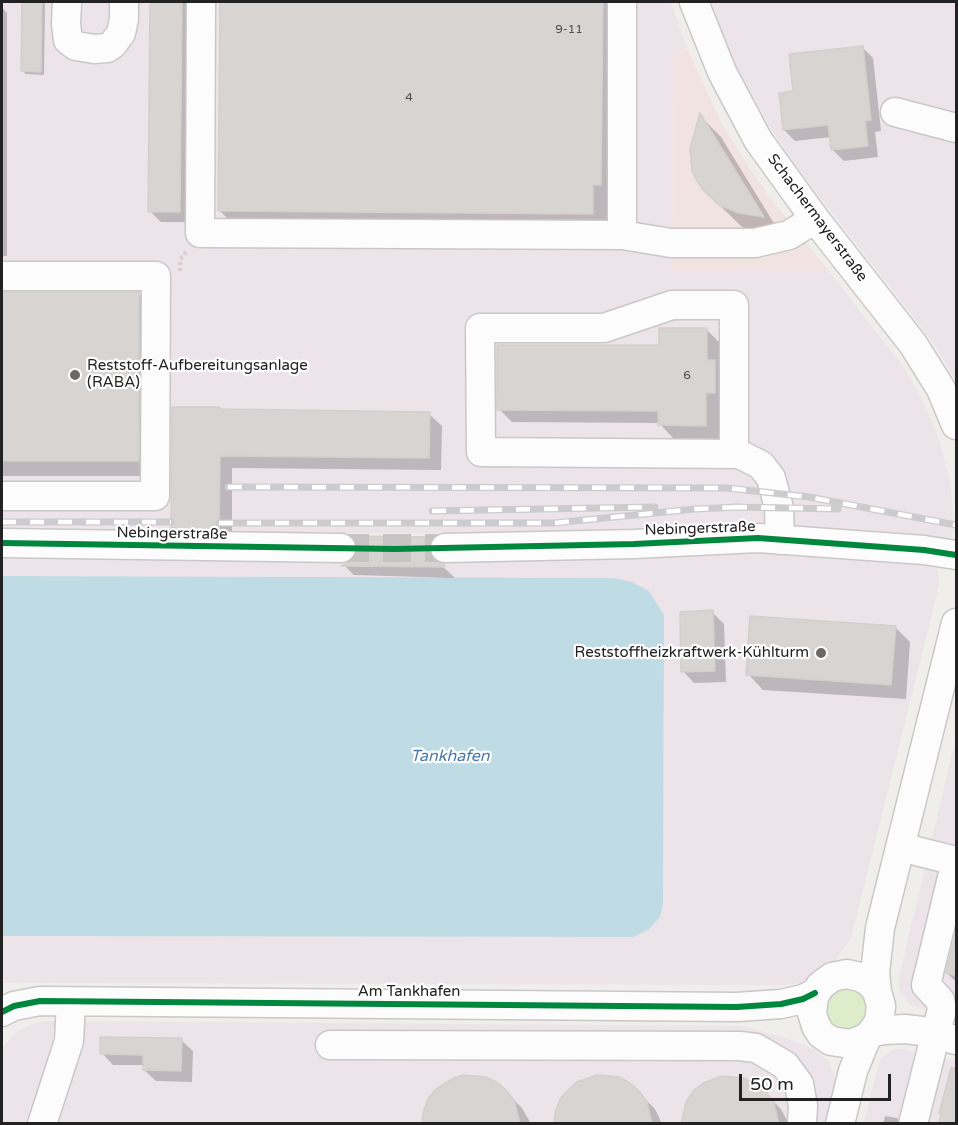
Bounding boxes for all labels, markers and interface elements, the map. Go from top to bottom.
house number: 9-11 [555,23,583,37]
house number: 4 [405,91,413,105]
street label: Schachermayerstraße [763,151,871,285]
place label: Reststoff-Aufbereitungsanlage (RABA) [87,357,308,392]
marker: Reststoff-Aufbereitungsanlage (RABA) [68,368,82,382]
house number: 6 [683,369,691,383]
street label: Nebingerstraße [644,518,756,540]
street label: Nebingerstraße [116,524,228,544]
place label: Reststoffheizkraftwerk-Kühlturm [575,644,809,662]
marker: Reststoffheizkraftwerk-Kühlturm [814,646,828,660]
water label: Tankhafen [411,747,489,767]
street label: Am Tankhafen [358,983,460,1001]
scale bar [742,1062,894,1100]
text: 50 m [750,1073,794,1095]

